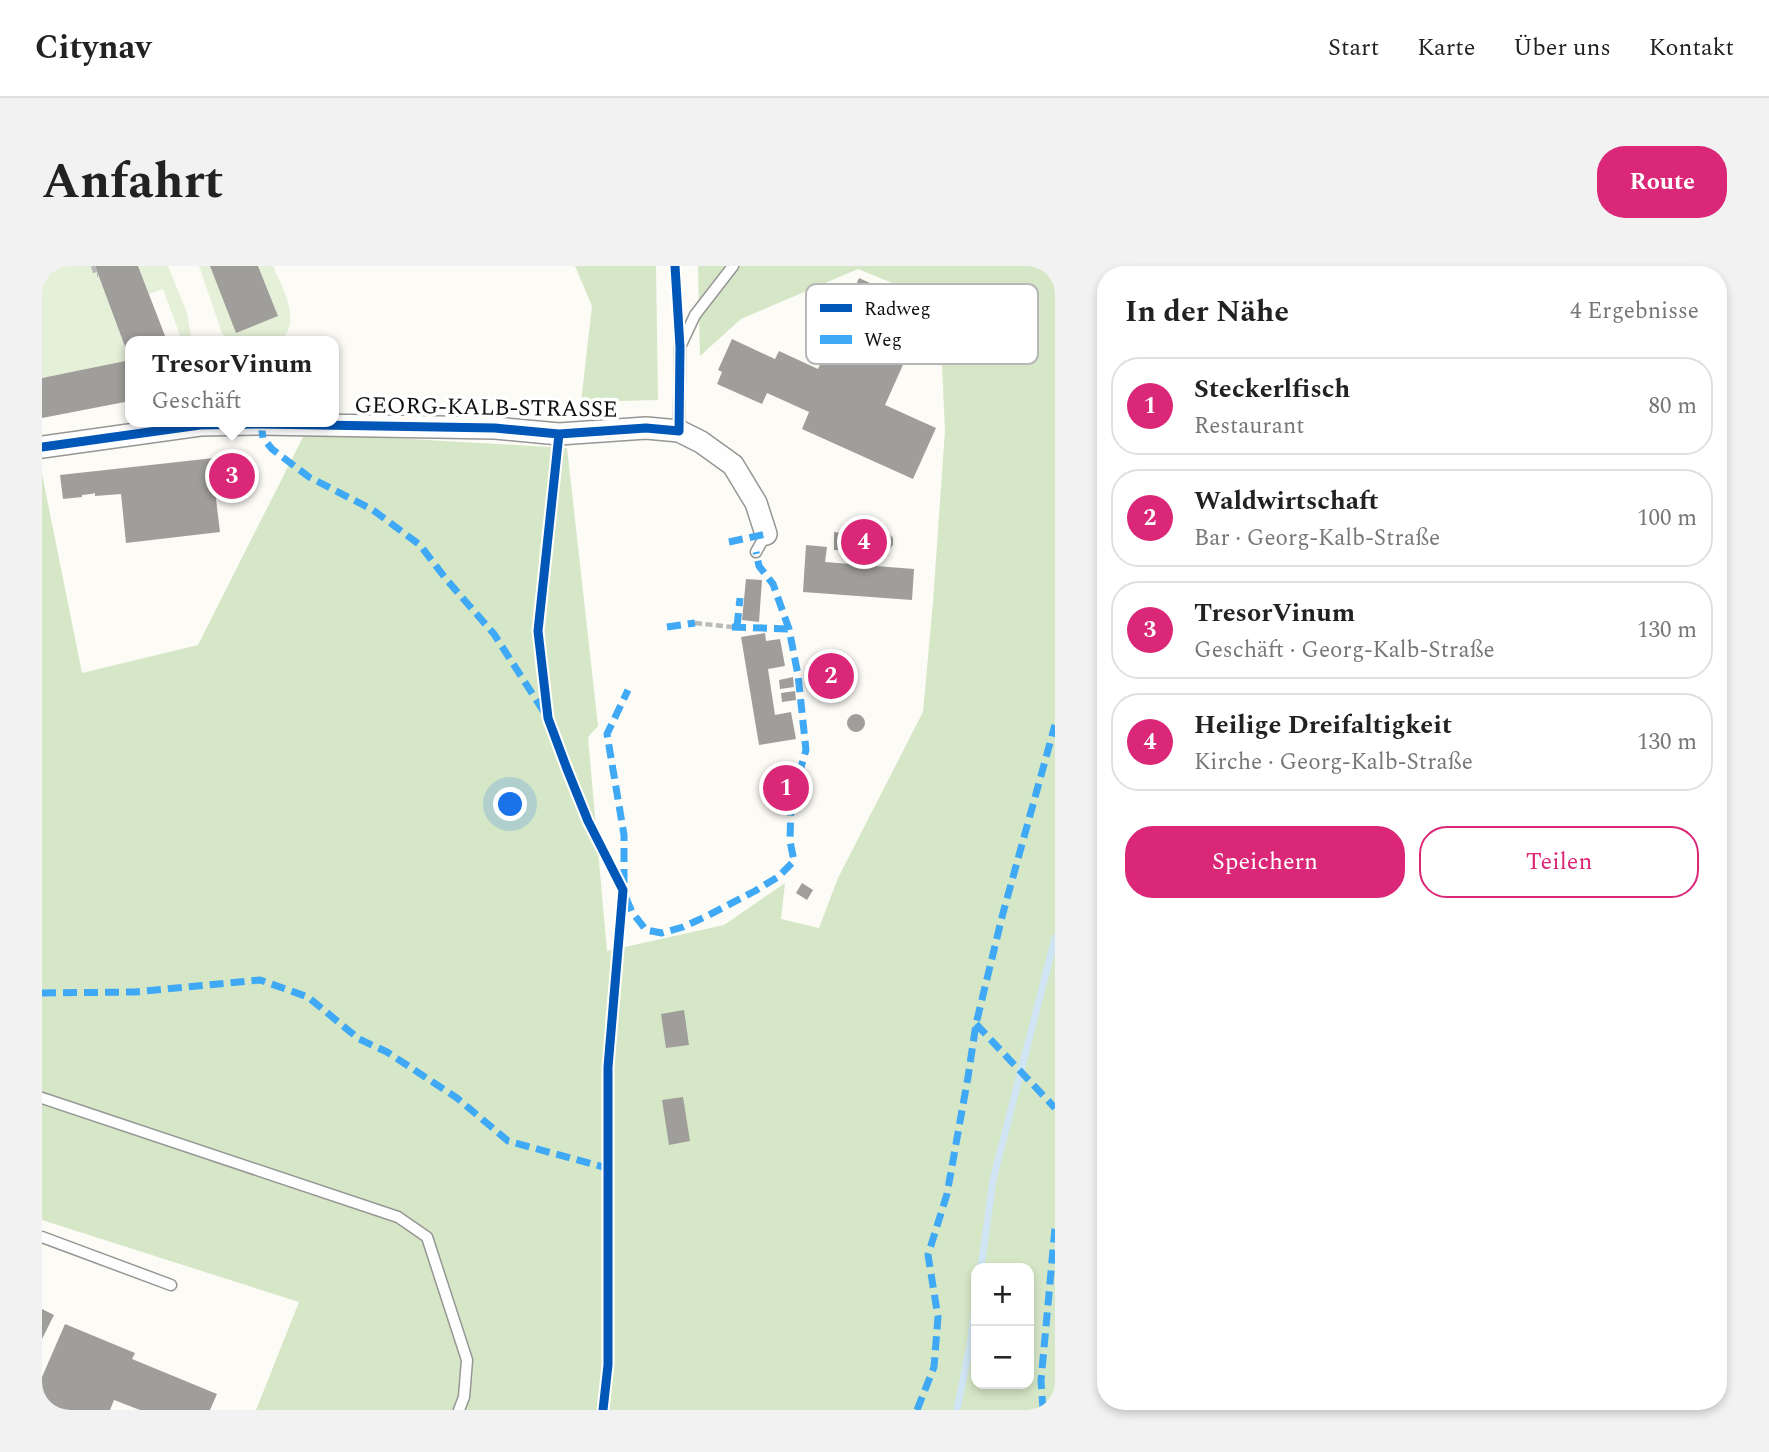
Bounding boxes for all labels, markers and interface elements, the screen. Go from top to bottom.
text: Citynav [35,23,151,73]
text: Start [1328,30,1379,66]
text: Karte [1417,30,1475,66]
text: Über uns [1513,30,1611,66]
text: Kontakt [1649,30,1734,66]
text: Anfahrt [42,145,223,220]
button: Route [1597,146,1727,218]
legend [806,284,1038,364]
text: In der Nähe [1125,289,1289,335]
text: 4 Ergebnisse [1570,294,1699,329]
text: Radweg [864,295,931,324]
text: Weg [864,326,902,355]
popup [125,336,339,427]
text: TresorVinum [151,344,313,384]
text: Steckerlfisch [1194,369,1350,409]
text: Geschäft [151,384,242,419]
street label: GEORG-KALB-STRASSE [354,388,618,428]
text: 1 [1144,389,1156,424]
text: 80 m [1648,389,1697,424]
text: Restaurant [1194,409,1304,444]
pin: 3 [209,450,255,502]
text: Waldwirtschaft [1194,481,1379,521]
text: 2 [1144,501,1156,536]
text: 100 m [1637,501,1697,536]
pin: 4 [841,516,887,568]
text: Bar · Georg-Kalb-Straße [1194,521,1440,556]
text: TresorVinum [1194,593,1355,633]
text: 3 [1144,613,1156,648]
text: 130 m [1637,613,1697,648]
text: Geschäft · Georg-Kalb-Straße [1194,633,1495,668]
pin: 2 [808,650,854,702]
text: Heilige Dreifaltigkeit [1194,705,1452,745]
text: 4 [1144,725,1156,760]
text: 130 m [1637,725,1697,760]
text: Kirche · Georg-Kalb-Straße [1194,745,1473,780]
pin: 1 [763,762,809,814]
your location [493,787,527,821]
button: Speichern [1125,826,1405,898]
button: Teilen [1419,826,1699,898]
map controls [971,1263,1034,1389]
button: + [971,1263,1034,1326]
button: − [971,1326,1034,1389]

